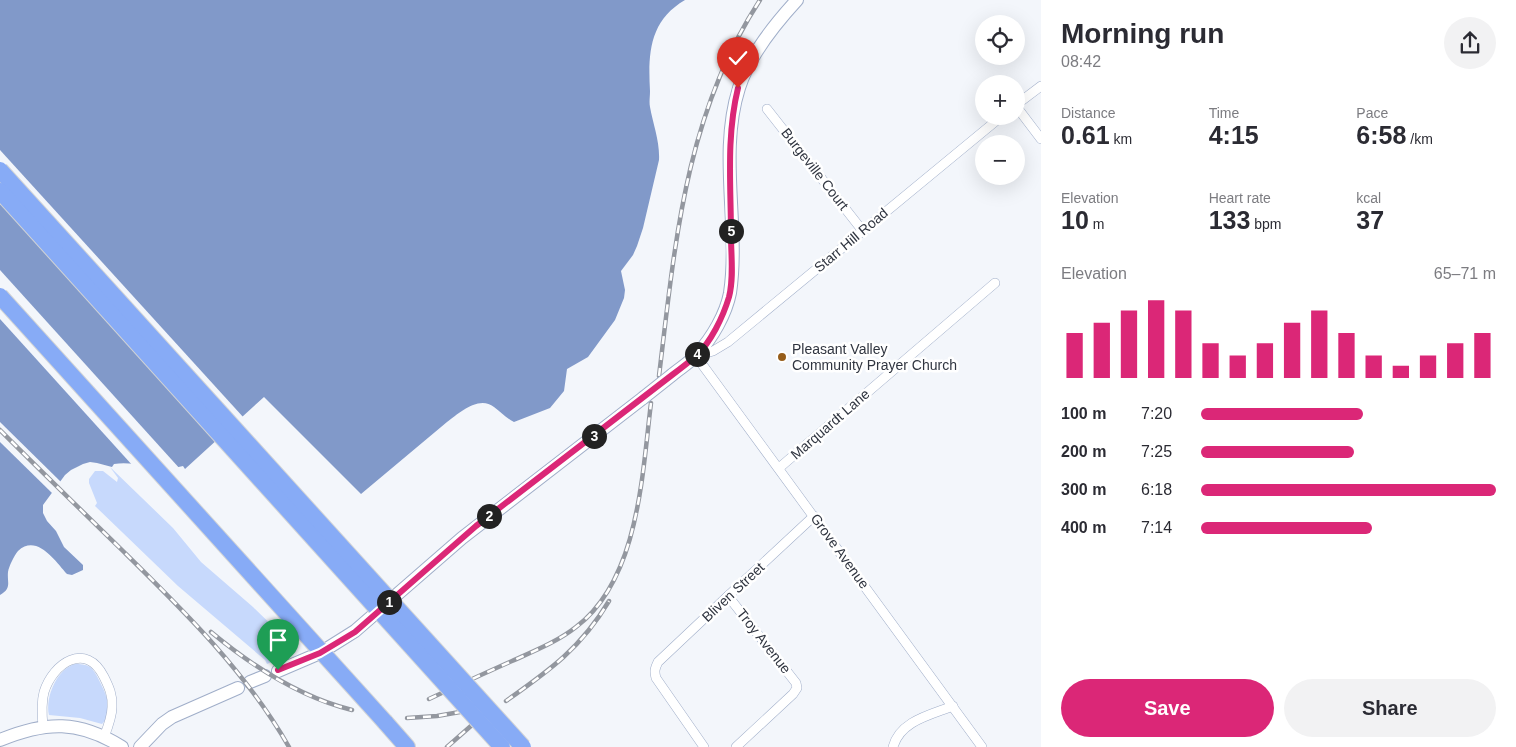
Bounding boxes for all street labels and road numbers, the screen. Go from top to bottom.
street label: Burgeville Court [778,125,852,213]
street label: Starr Hill Road [811,205,891,275]
street label: Marquardt Lane [787,385,873,462]
street label: Grove Avenue [808,511,873,592]
street label: Bliven Street [699,559,768,625]
street label: Troy Avenue [734,605,794,677]

